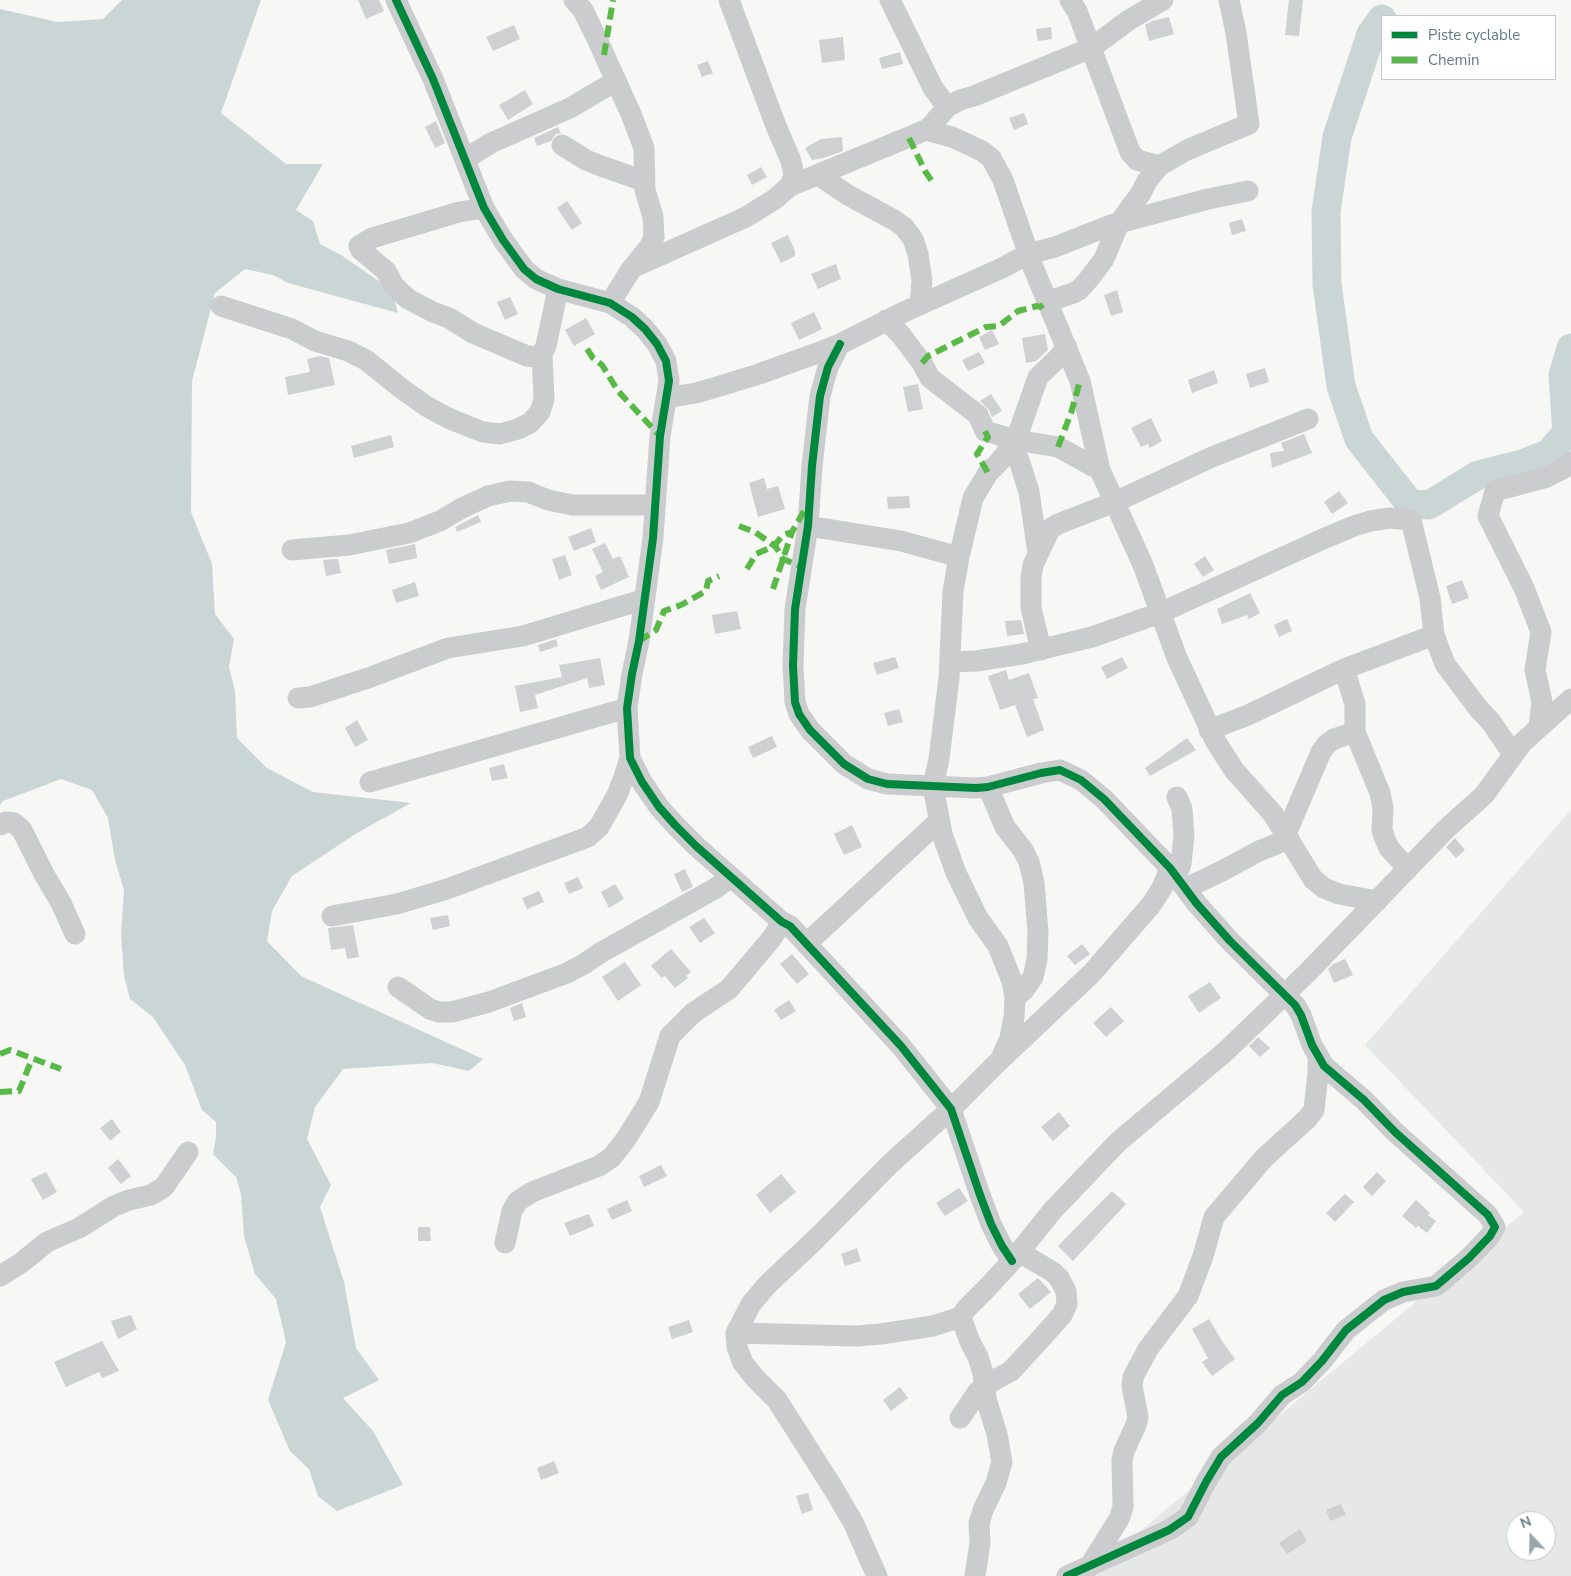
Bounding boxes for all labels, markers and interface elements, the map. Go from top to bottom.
legend [1381,15,1556,80]
text: Piste cyclable [1428,25,1520,45]
text: Chemin [1428,50,1479,70]
north arrow [1506,1511,1556,1561]
text: N [1517,1512,1534,1533]

